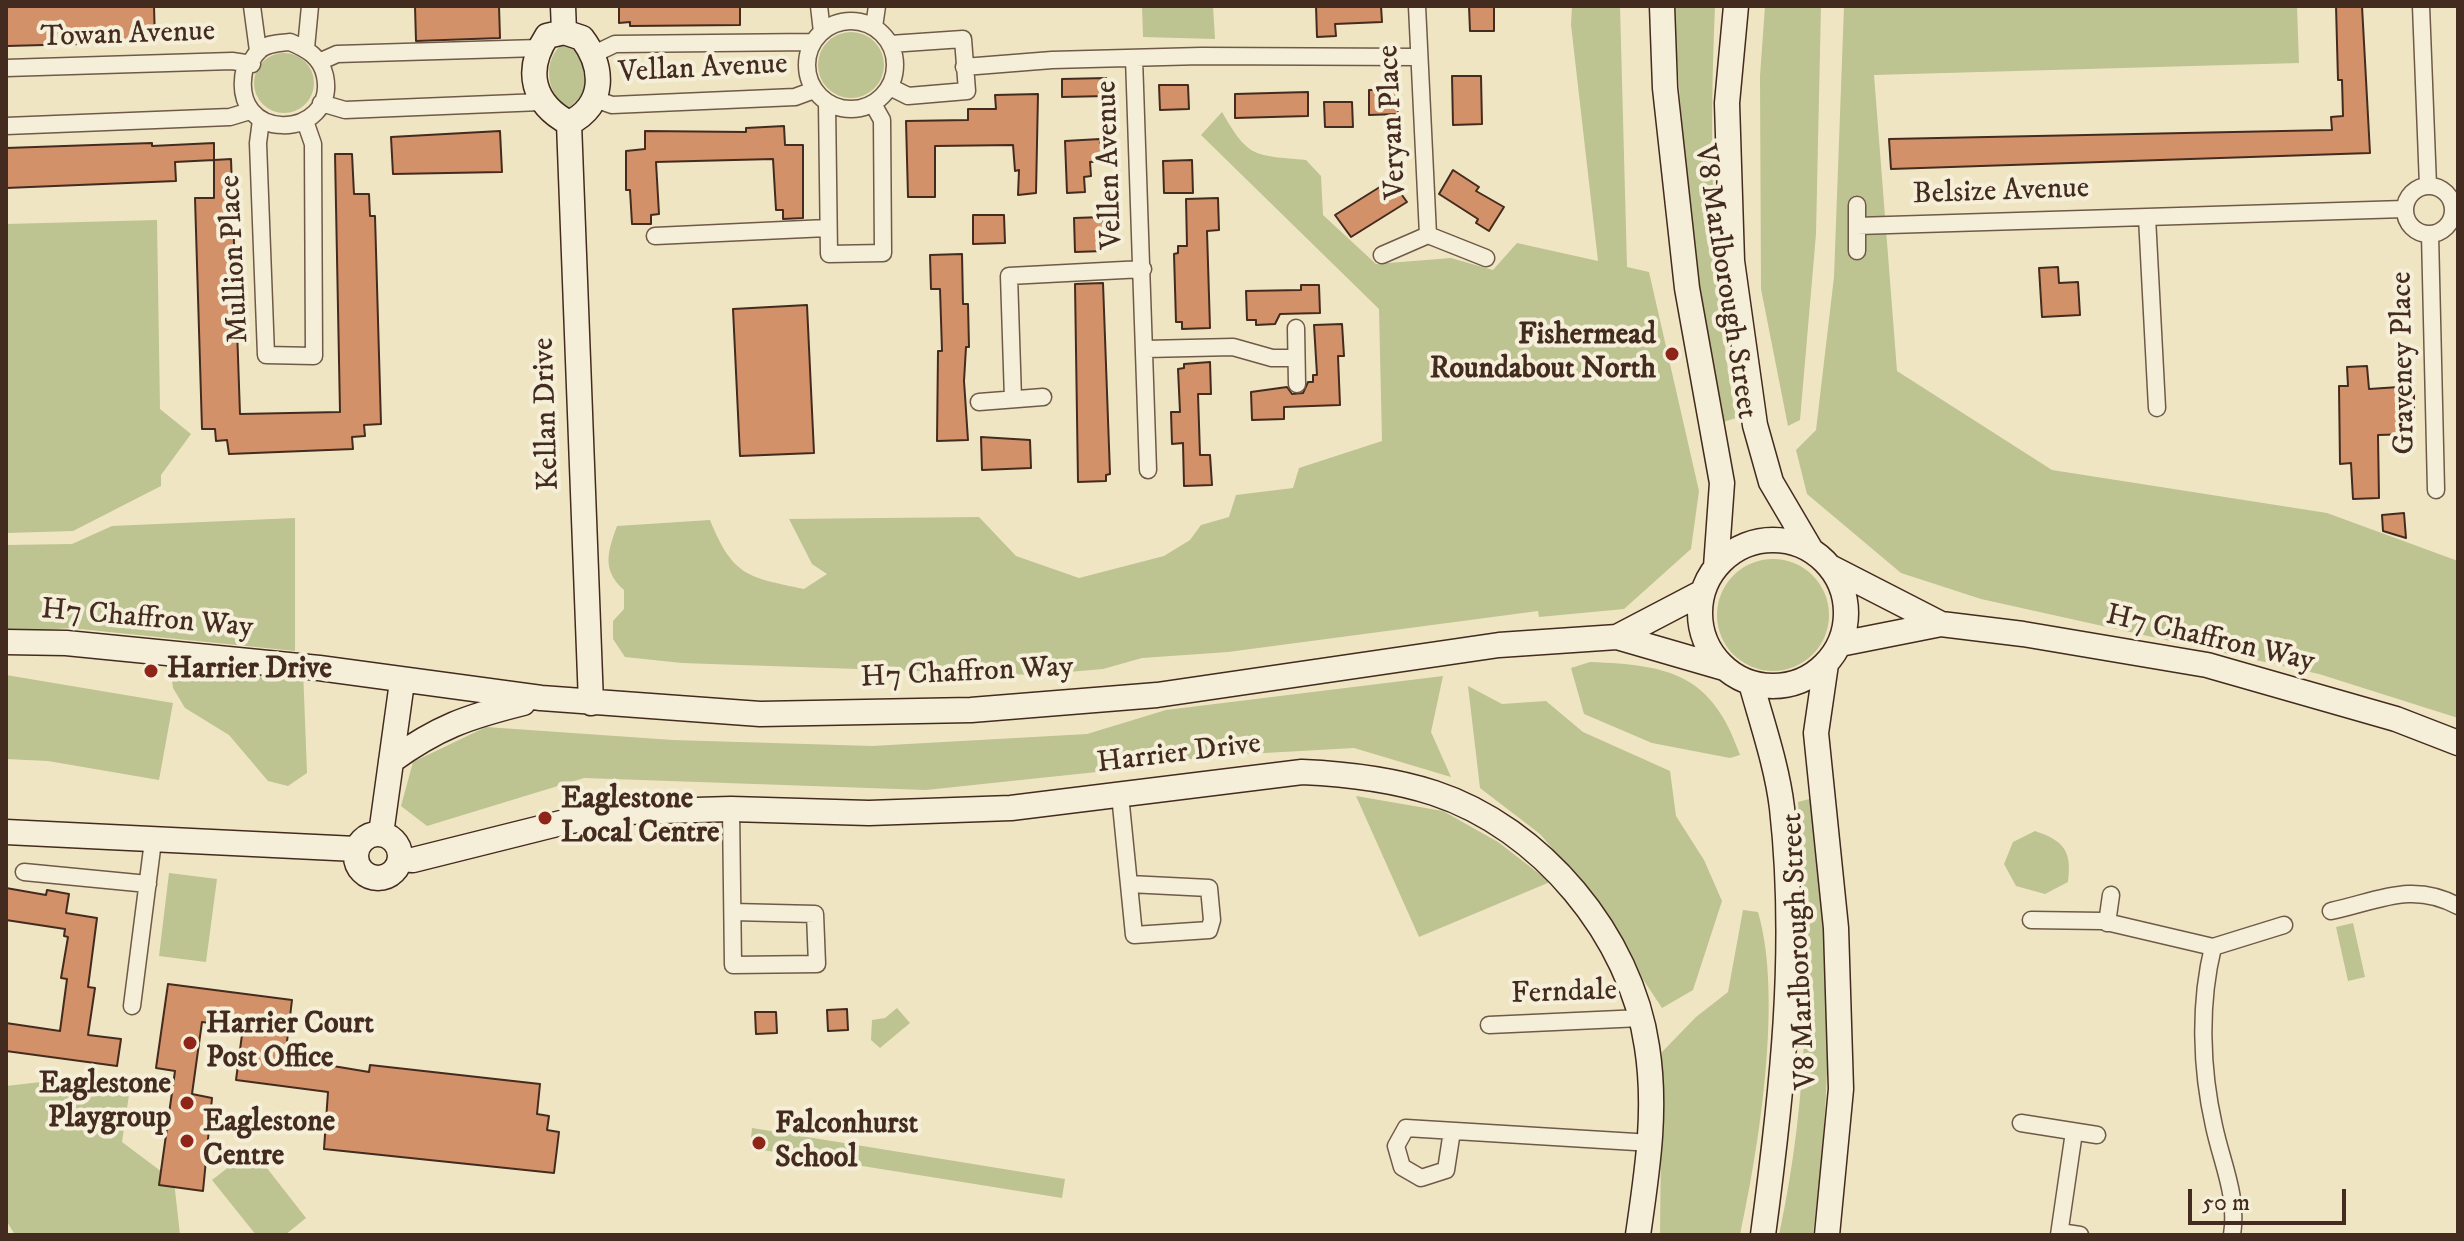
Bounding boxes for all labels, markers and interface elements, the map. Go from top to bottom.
street label: Towan Avenue [40,15,216,57]
street label: Veryan Place [1372,44,1416,200]
street label: Vellan Avenue [618,48,788,92]
street label: Vellen Avenue [1090,80,1132,250]
street label: V8 Marlborough Street [1685,142,1763,422]
street label: Belsize Avenue [1912,172,2090,214]
street label: Mullion Place [214,174,258,344]
street label: Graveney Place [2385,271,2425,455]
place label: Fishermead Roundabout North [1430,319,1656,390]
street label: Kellan Drive [527,337,569,491]
marker: Fishermead Roundabout North [1663,345,1681,363]
street label: H7 Chaffron Way [39,593,255,647]
street label: H7 Chaffron Way [2102,599,2318,681]
street label: H7 Chaffron Way [860,650,1074,698]
place label: Harrier Drive [167,653,332,689]
marker: Harrier Drive [142,662,160,680]
street label: Harrier Drive [1095,727,1263,783]
place label: Eaglestone Local Centre [561,783,719,854]
marker: Eaglestone Local Centre [536,809,554,827]
street label: V8 Marlborough Street [1776,812,1826,1090]
street label: Ferndale [1510,974,1618,1014]
place label: Harrier Court Post Office [206,1008,374,1078]
marker: Harrier Court Post Office [181,1034,199,1052]
place label: Eaglestone Playgroup [39,1068,171,1138]
marker: Eaglestone Playgroup [178,1094,196,1112]
place label: Eaglestone Centre [203,1106,335,1176]
place label: Falconhurst School [775,1108,918,1178]
marker: Eaglestone Centre [178,1132,196,1150]
marker: Falconhurst School [750,1134,768,1152]
scale bar [2192,1173,2350,1223]
text: 50 m [2202,1188,2250,1218]

